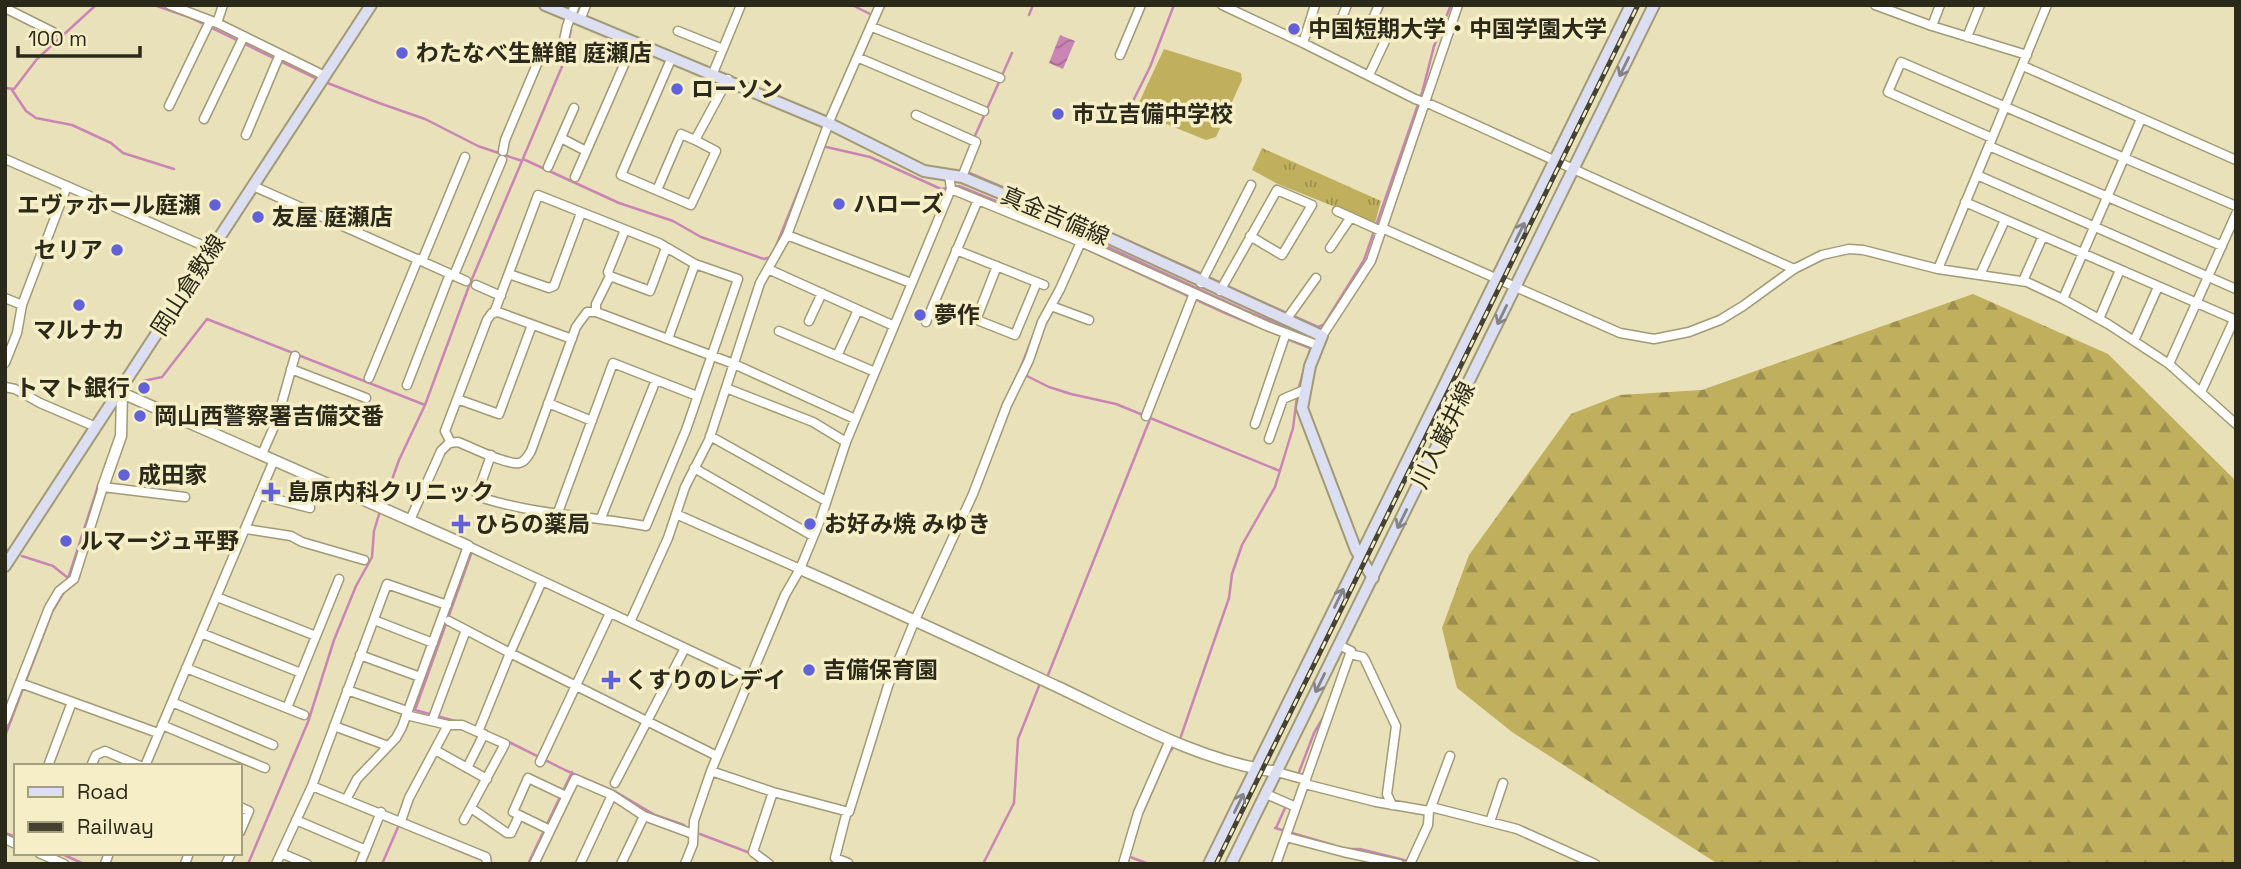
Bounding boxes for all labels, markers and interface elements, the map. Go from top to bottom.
scale bar [18,14,140,58]
place label: 中国短期大学・中国学園大学 [1308,14,1607,44]
marker: 中国短期大学・中国学園大学 [1286,21,1302,37]
text: 100 m [28,25,87,52]
place label: わたなべ生鮮館 庭瀬店 [416,38,652,68]
marker: わたなべ生鮮館 庭瀬店 [394,45,410,61]
one-way arrow [1616,56,1630,77]
place label: ローソン [691,74,783,104]
marker: ローソン [669,81,685,97]
place label: 市立吉備中学校 [1072,99,1233,129]
marker: 市立吉備中学校 [1050,106,1066,122]
street label: 真金吉備線 [996,180,1114,252]
place label: ハローズ [853,189,944,219]
place label: エヴァホール庭瀬 [17,190,201,220]
marker: ハローズ [831,196,847,212]
marker: エヴァホール庭瀬 [207,197,223,213]
place label: 友屋 庭瀬店 [272,202,393,232]
marker: 友屋 庭瀬店 [250,209,266,225]
one-way arrow [1513,222,1527,243]
street label: 岡山倉敷線 [144,229,232,341]
place label: セリア [34,235,103,265]
marker: セリア [109,242,125,258]
marker: マルナカ [71,297,87,313]
place label: 夢作 [934,300,980,330]
one-way arrow [1494,304,1508,325]
marker: 夢作 [912,307,928,323]
place label: マルナカ [33,315,125,345]
place label: トマト銀行 [15,373,130,403]
street label: 川入巌井線 [1404,377,1482,493]
marker: トマト銀行 [136,380,152,396]
place label: 岡山西警察署吉備交番 [154,401,384,431]
marker: 岡山西警察署吉備交番 [132,408,148,424]
place label: 成田家 [138,460,207,490]
marker: 成田家 [116,467,132,483]
place label: 島原内科クリニック [287,477,494,507]
marker: 島原内科クリニック [261,482,281,502]
one-way arrow [1394,508,1408,529]
place label: ひらの薬局 [475,509,590,539]
place label: お好み焼 みゆき [824,509,991,539]
marker: ひらの薬局 [453,516,469,532]
marker: お好み焼 みゆき [802,516,818,532]
place label: ルマージュ平野 [80,526,239,556]
marker: ルマージュ平野 [58,533,74,549]
one-way arrow [1333,588,1347,609]
place label: 吉備保育園 [823,655,938,685]
marker: 吉備保育園 [801,662,817,678]
place label: くすりのレデイ [625,665,786,695]
marker: くすりのレデイ [603,672,619,688]
one-way arrow [1313,672,1327,693]
legend [14,764,242,855]
text: Road [77,778,129,805]
one-way arrow [1233,793,1247,814]
text: Railway [77,813,154,840]

